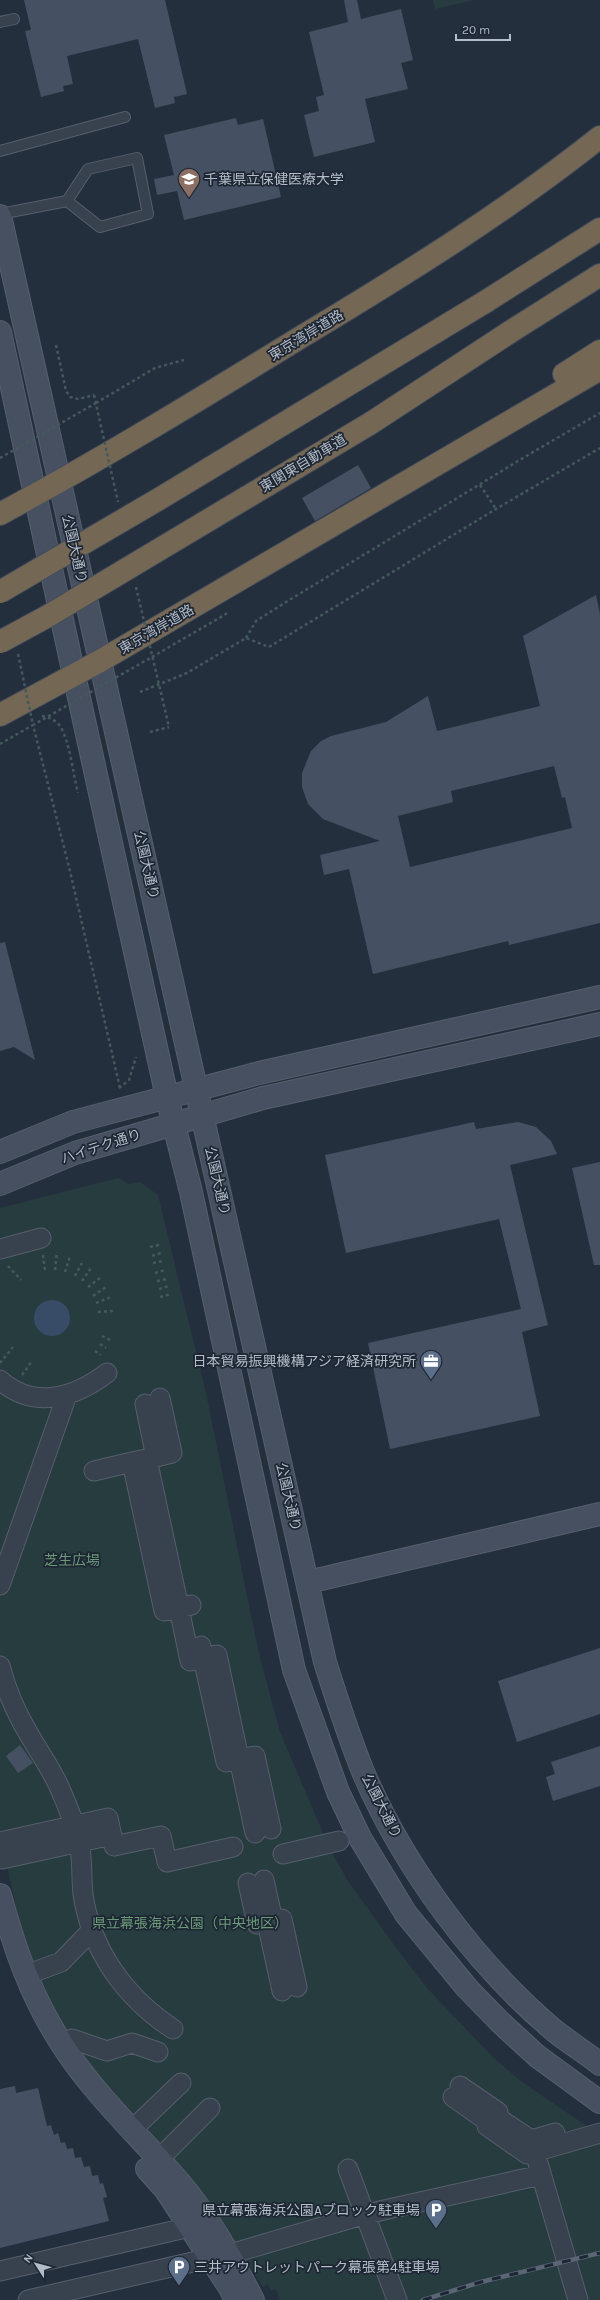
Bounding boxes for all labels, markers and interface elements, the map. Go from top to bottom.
scale bar [456,16,510,42]
text: 20 m [462,23,490,37]
school or university icon: 千葉県立保健医療大学 [176,166,202,199]
place label: 千葉県立保健医療大学 [204,171,344,188]
street label: 東京湾岸道路 [266,307,347,364]
street label: 東関東自動車道 [257,431,350,496]
street label: 公園大通り [58,513,91,585]
street label: 東京湾岸道路 [116,601,197,658]
street label: 公園大通り [130,829,163,901]
street label: ハイテク通り [59,1125,143,1167]
street label: 公園大通り [201,1145,234,1217]
office icon: 日本貿易振興機構アジア経済研究所 [418,1348,444,1381]
place label: 日本貿易振興機構アジア経済研究所 [193,1353,416,1370]
street label: 公園大通り [272,1461,305,1533]
park label: 芝生広場 [44,1552,100,1569]
street label: 公園大通り [358,1771,405,1841]
park label: 県立幕張海浜公園（中央地区） [92,1915,288,1932]
parking icon: 県立幕張海浜公園Aブロック駐車場 [423,2197,449,2230]
place label: 県立幕張海浜公園Aブロック駐車場 [202,2202,420,2219]
north arrow [16,2244,56,2284]
text: N [21,2251,36,2265]
parking icon: 三井アウトレットパーク幕張第4駐車場 [166,2254,192,2287]
place label: 三井アウトレットパーク幕張第4駐車場 [194,2259,440,2276]

